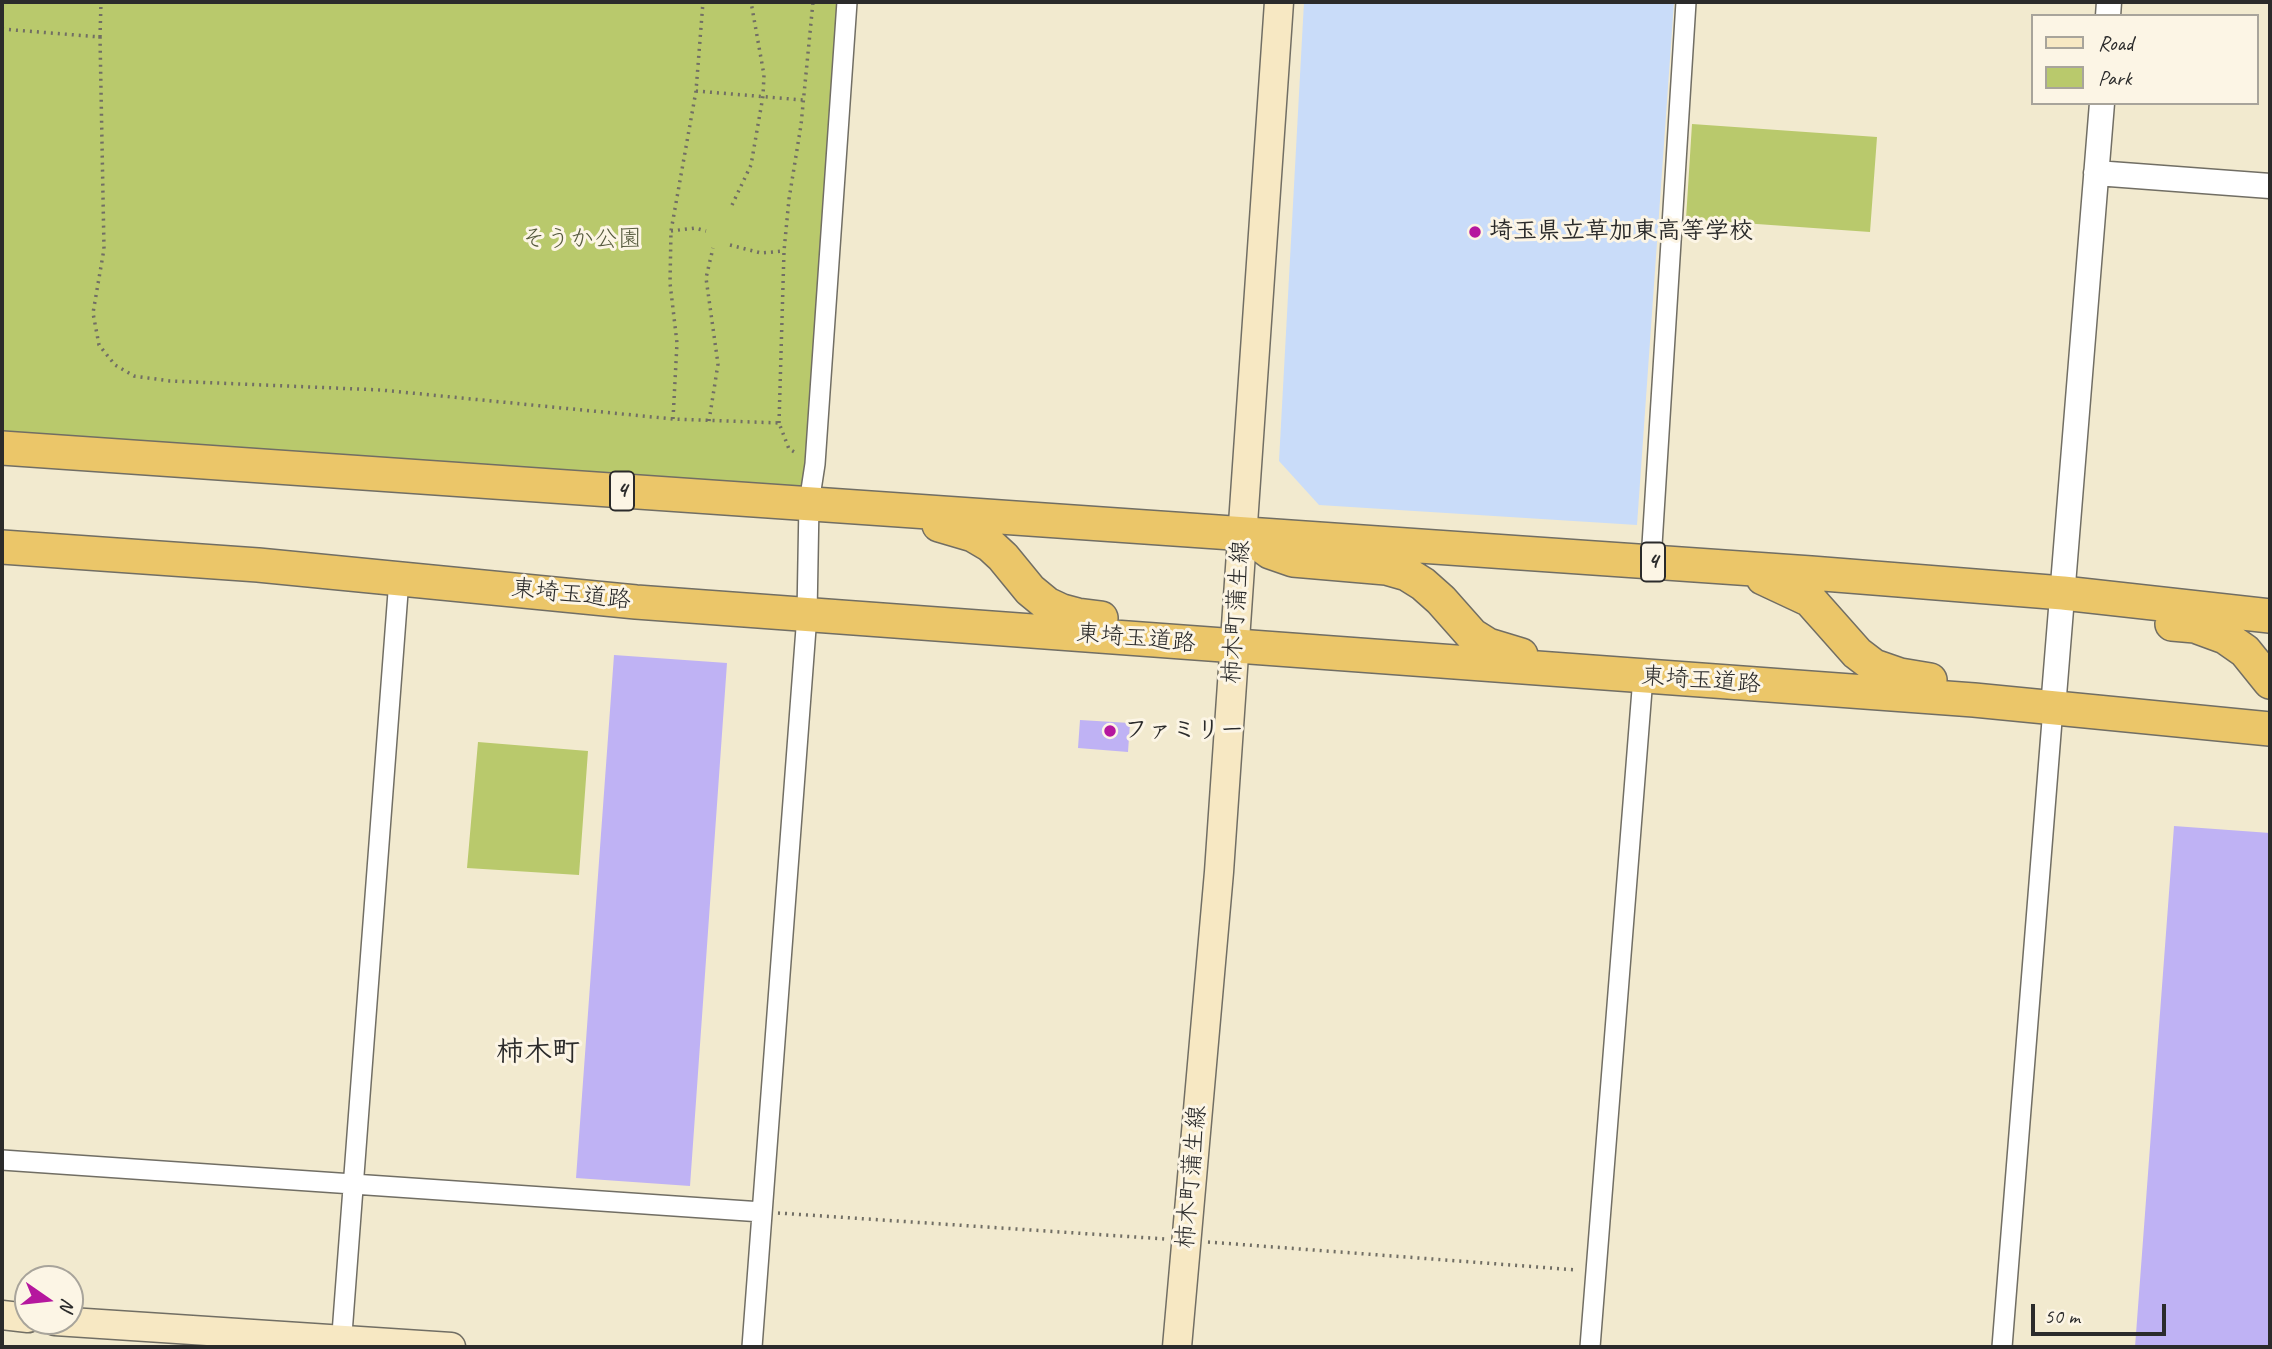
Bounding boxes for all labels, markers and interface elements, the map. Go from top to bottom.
legend [2030,14,2258,105]
text: Road [2098,30,2133,56]
text: Park [2098,65,2131,91]
place label: 埼玉県立草加東高等学校 [1489,218,1753,246]
marker: 埼玉県立草加東高等学校 [1467,224,1483,240]
park label: そうか公園 [522,226,642,254]
road number: 4 [610,471,634,510]
street label: 柿木町蒲生線 [1218,539,1256,685]
road number: 4 [1641,542,1665,582]
street label: 東埼玉道路 [510,574,632,616]
street label: 東埼玉道路 [1075,619,1197,659]
street label: 東埼玉道路 [1640,662,1762,700]
place label: ファミリー [1124,717,1244,745]
marker: ファミリー [1102,723,1118,739]
district label: 柿木町 [496,1036,580,1070]
street label: 柿木町蒲生線 [1171,1104,1213,1250]
north arrow [14,1265,84,1335]
scale bar [2034,1290,2169,1334]
text: N [54,1296,81,1313]
text: 50 m [2044,1303,2080,1329]

